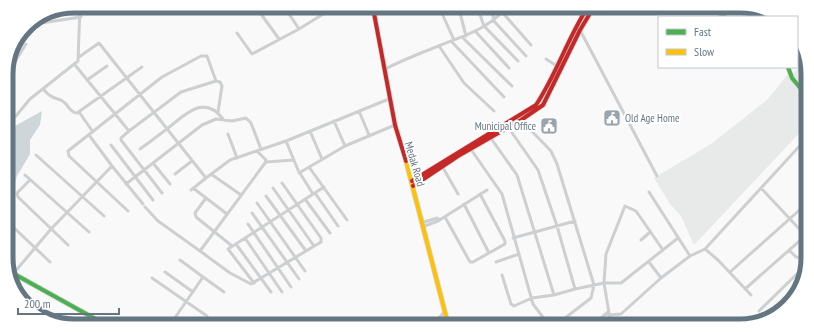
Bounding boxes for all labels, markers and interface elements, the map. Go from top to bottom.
legend [658,16,798,68]
text: Fast [694,24,712,39]
text: Slow [694,44,715,59]
public building icon: Old Age Home [602,108,622,128]
place label: Old Age Home [625,111,680,125]
public building icon: Municipal Office [539,116,559,136]
place label: Municipal Office [475,119,536,133]
street label: Medak Road [402,140,428,188]
scale bar [18,290,119,316]
text: 200 m [24,296,51,311]

